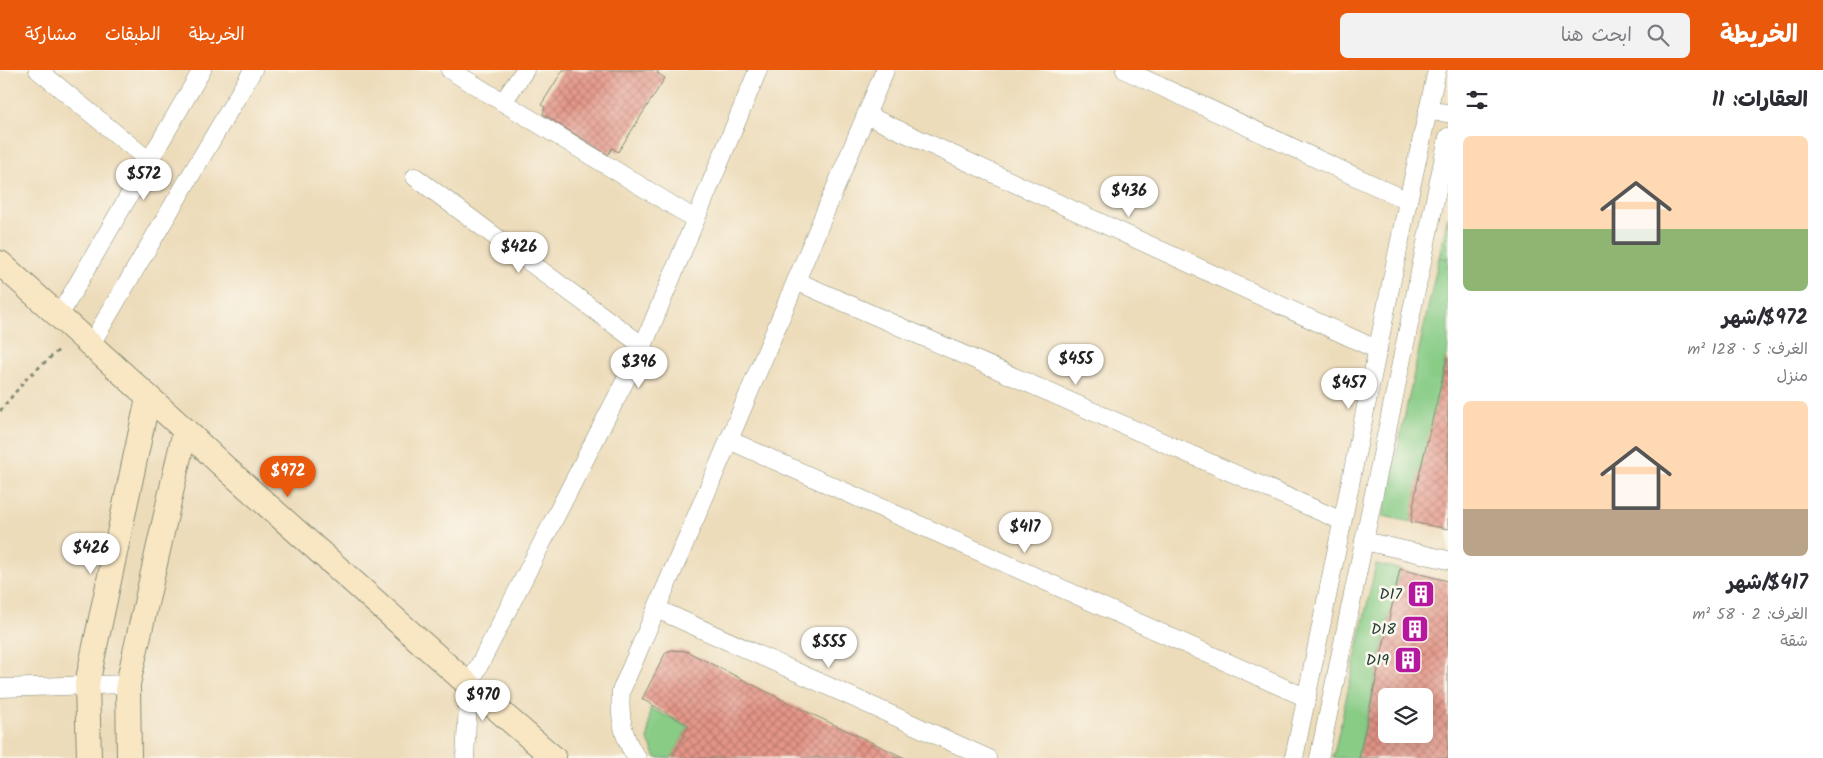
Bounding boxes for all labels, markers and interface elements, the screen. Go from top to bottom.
search box [1340,13,1690,58]
text: الخريطة [1720,16,1798,55]
text: مشاركة [25,21,77,50]
text: الطبقات [105,21,161,50]
text: الخريطة [189,21,245,50]
text: ابحث هنا [1561,21,1632,51]
icon: search [1644,21,1672,49]
text: العقارات: 11 [1712,84,1808,117]
icon: filters [1463,86,1491,114]
pin: $572 [114,158,174,201]
text: $572 [127,162,161,187]
icon: home [1591,168,1681,258]
pin: $436 [1099,176,1159,218]
text: $436 [1111,179,1147,204]
pin: $426 [489,232,549,274]
text: $426 [501,235,537,260]
text: $972/شهر [1722,302,1808,335]
text: الغرف: 5 · 128 m² [1687,337,1808,362]
pin: $455 [1046,344,1106,386]
pin: $396 [609,346,669,389]
text: $455 [1059,347,1093,372]
text: $396 [622,350,657,375]
text: منزل [1776,364,1808,389]
pin: $457 [1319,368,1379,410]
text: $457 [1332,371,1366,396]
icon: home [1591,433,1681,523]
pin: $972 [258,456,318,498]
text: $972 [271,459,305,484]
pin: $417 [995,512,1055,554]
text: $417 [1010,515,1040,540]
pin: $426 [61,532,121,575]
text: $426 [73,536,109,561]
text: $417/شهر [1727,567,1808,600]
building icon: D17 [1406,579,1436,609]
place label: D17 [1379,582,1403,607]
text: الغرف: 2 · 58 m² [1693,602,1808,627]
building icon: D18 [1400,614,1430,644]
place label: D18 [1371,617,1396,642]
pin: $555 [799,626,859,669]
text: شقة [1780,629,1808,654]
text: $555 [812,630,846,655]
building icon: D19 [1393,645,1423,675]
place label: D19 [1366,648,1389,673]
pin: $970 [453,680,513,722]
text: $970 [466,683,500,708]
map controls [1378,688,1433,743]
button: layers [1378,688,1433,743]

